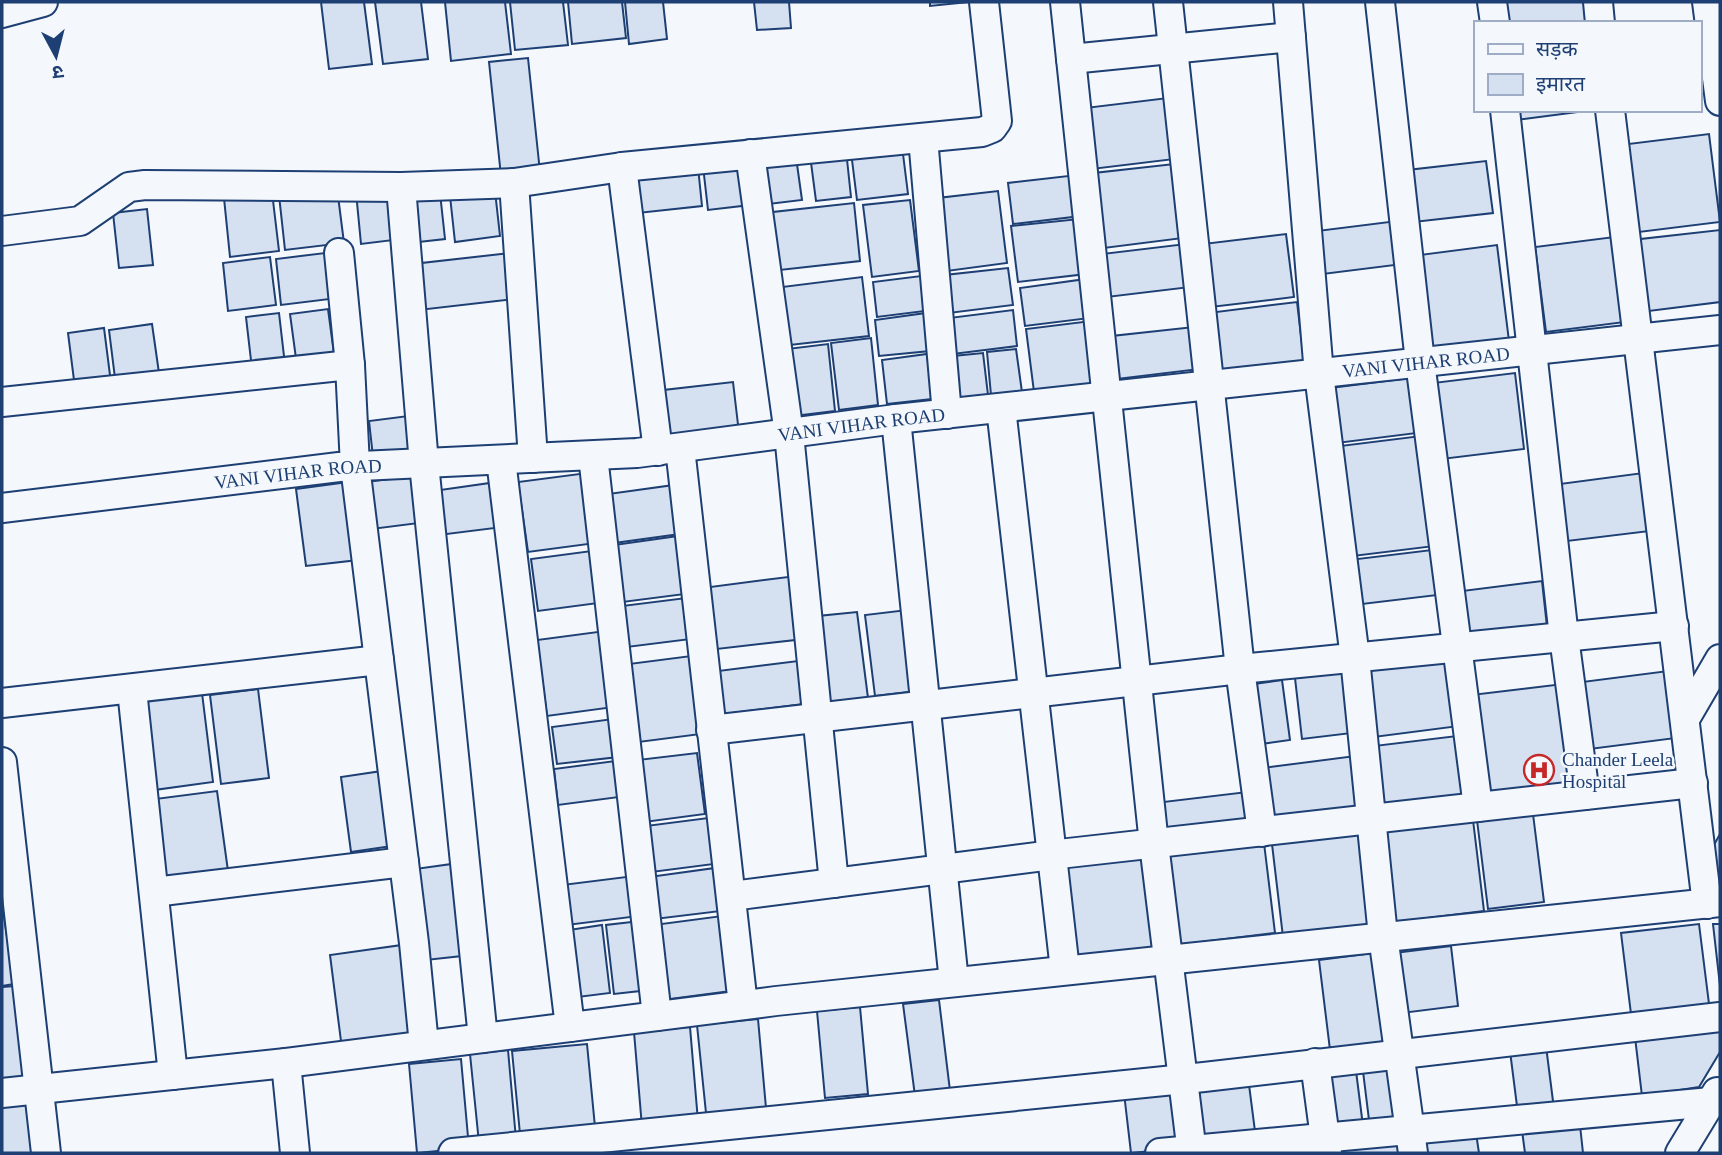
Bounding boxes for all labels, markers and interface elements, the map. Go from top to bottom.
north arrow [21,21,91,91]
legend [1474,21,1701,112]
text: सड़क [1536,37,1578,61]
text: उ [50,61,65,84]
text: इमारत [1536,72,1586,96]
street label: VANI VIHAR ROAD [1341,342,1511,381]
street label: VANI VIHAR ROAD [776,403,946,445]
street label: VANI VIHAR ROAD [213,455,382,493]
place label: Chander Leela Hospital [1562,749,1674,792]
hospital icon: Chander Leela Hospital [1522,753,1556,787]

